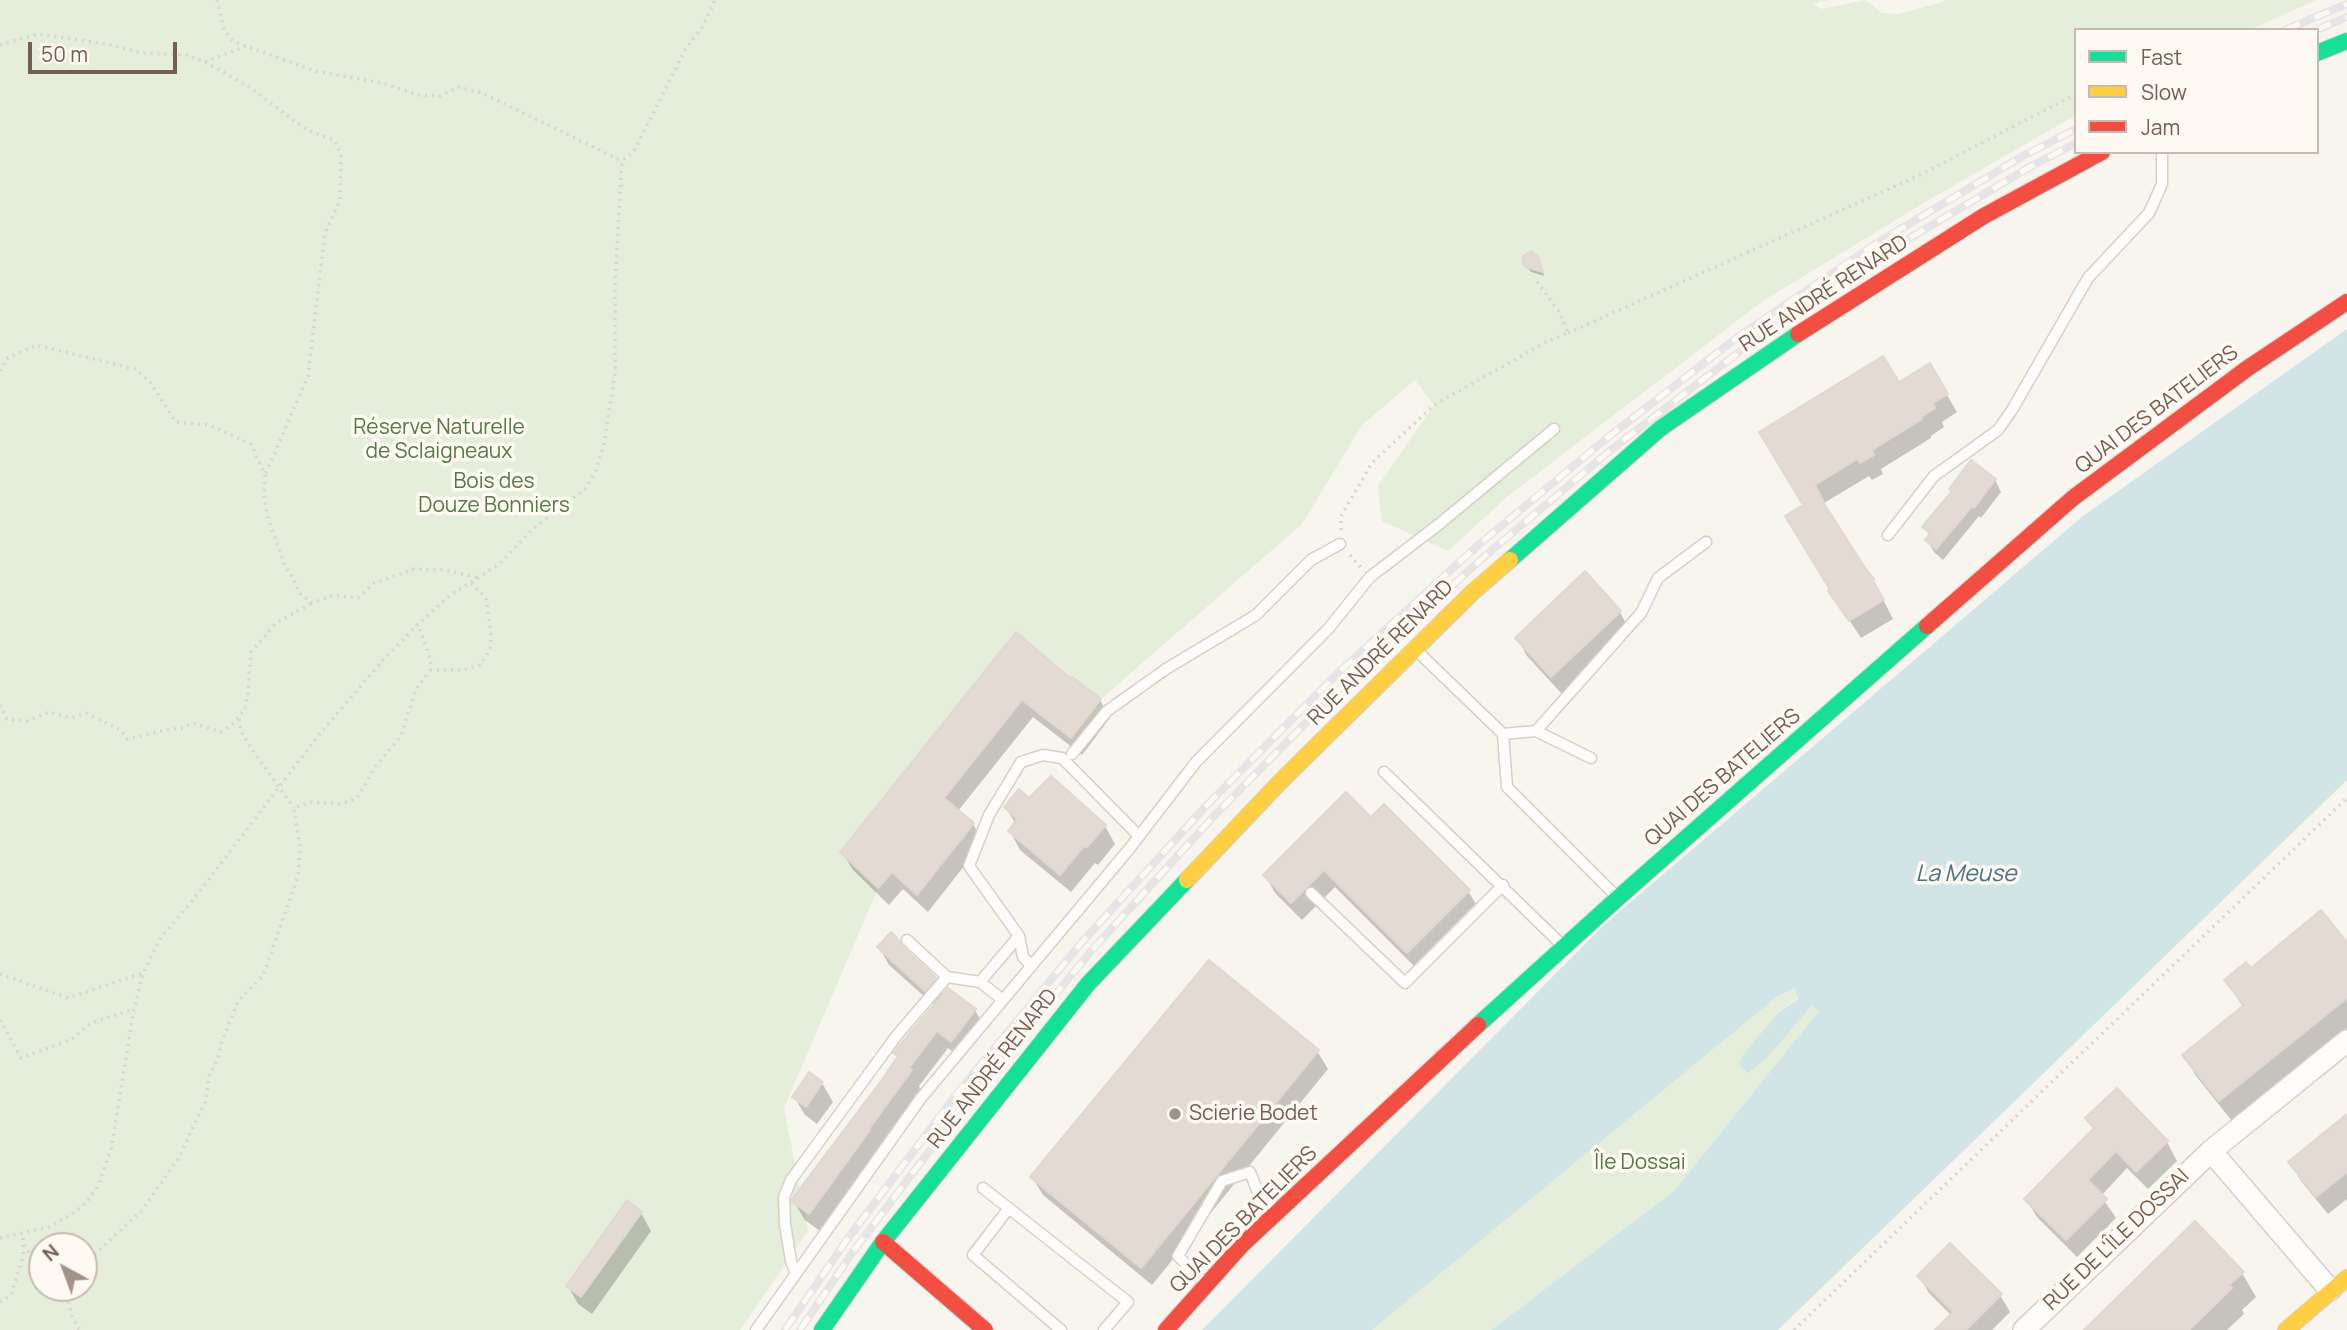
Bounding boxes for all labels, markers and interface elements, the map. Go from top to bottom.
scale bar [32,28,180,72]
legend [2074,28,2319,154]
text: 50 m [41,40,88,68]
text: Fast [2141,43,2182,71]
text: Slow [2141,78,2187,106]
text: Jam [2141,113,2180,141]
street label: RUE ANDRÉ RENARD [1735,230,1913,358]
street label: QUAI DES BATELIERS [2071,340,2243,480]
park label: Réserve Naturelle de Sclaigneaux [353,415,525,465]
park label: Bois des Douze Bonniers [418,469,570,519]
street label: RUE ANDRÉ RENARD [1303,575,1459,731]
street label: QUAI DES BATELIERS [1640,704,1806,852]
water label: La Meuse [1915,861,2017,889]
street label: RUE ANDRÉ RENARD [923,984,1063,1154]
place label: Scierie Bodet [1189,1101,1318,1127]
marker: Scierie Bodet [1167,1106,1183,1122]
street label: QUAI DES BATELIERS [1165,1141,1323,1299]
park label: Île Dossai [1594,1150,1686,1176]
street label: RUE DE L'ÎLE DOSSAI [2039,1164,2195,1316]
north arrow [28,1232,98,1302]
text: N [37,1238,64,1267]

